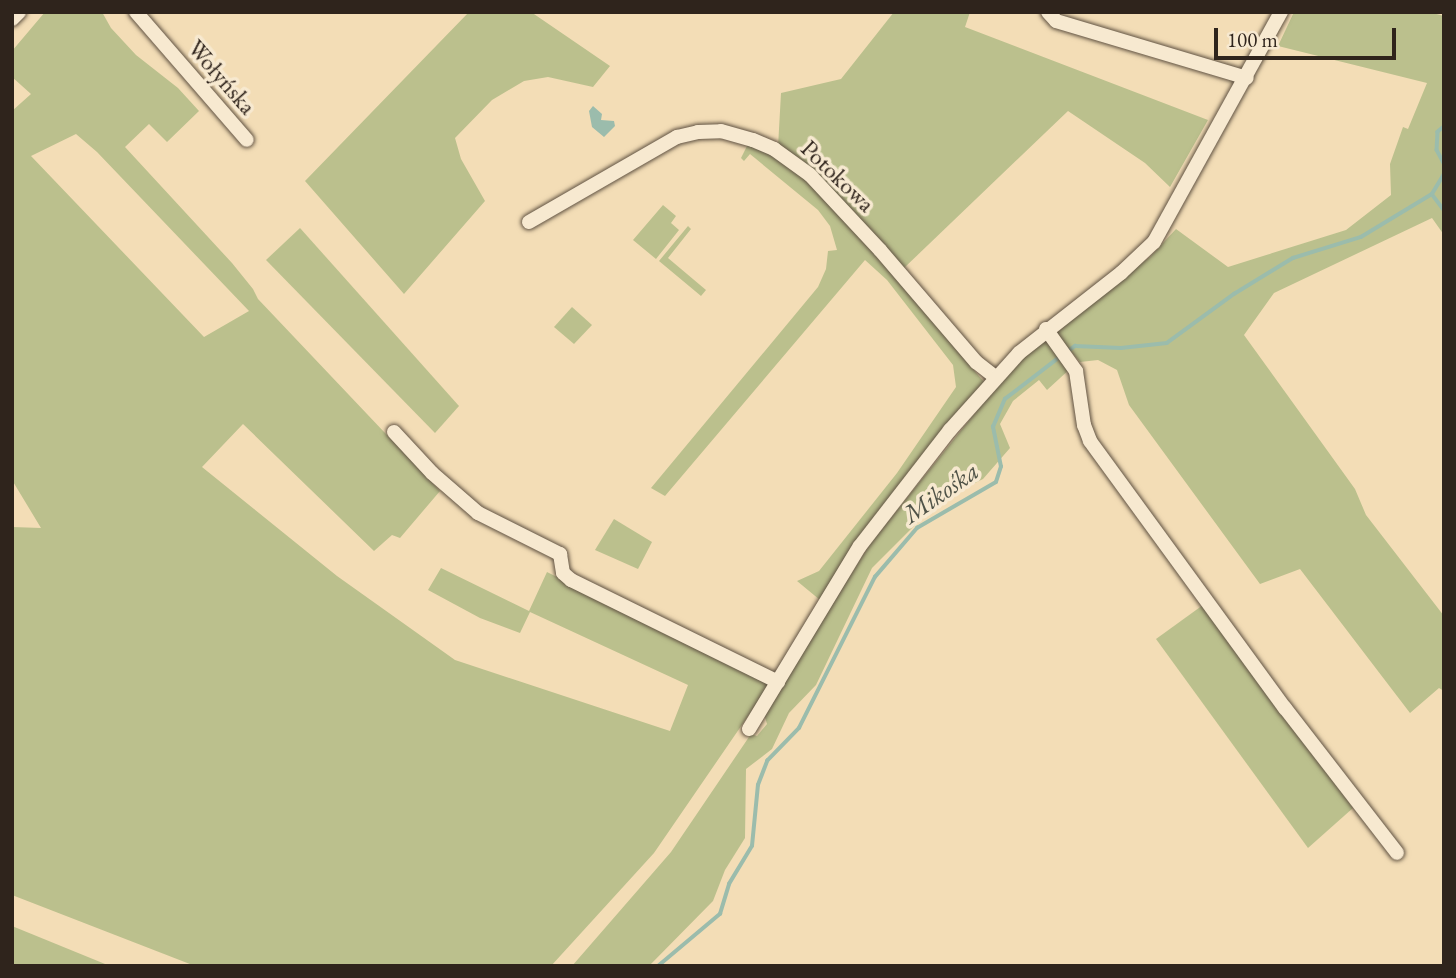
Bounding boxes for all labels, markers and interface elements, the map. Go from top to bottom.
scale bar [1218,14,1400,58]
text: 100 m [1227,26,1278,53]
street label: Wołyńska [182,34,262,120]
street label: Potokowa [795,134,881,218]
water label: Mikośka [897,456,985,530]

